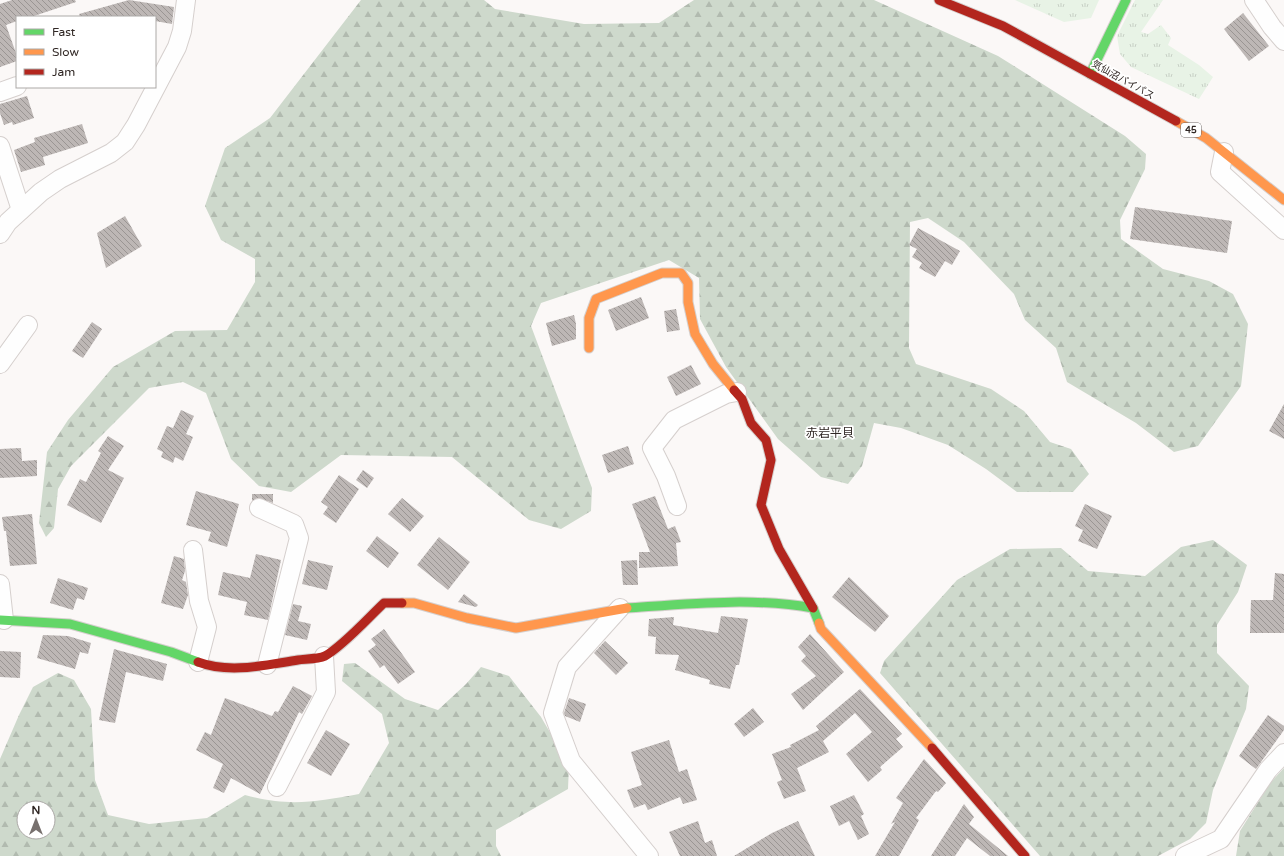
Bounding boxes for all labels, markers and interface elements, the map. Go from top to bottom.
legend [16,16,156,88]
text: Fast [52,25,76,39]
text: Slow [52,45,79,59]
street label: 気仙沼バイパス [1090,58,1156,102]
text: Jam [52,65,75,79]
road number: 45 [1181,123,1201,137]
district label: 赤岩平貝 [806,426,854,440]
north arrow [16,800,56,840]
text: N [32,804,40,817]

